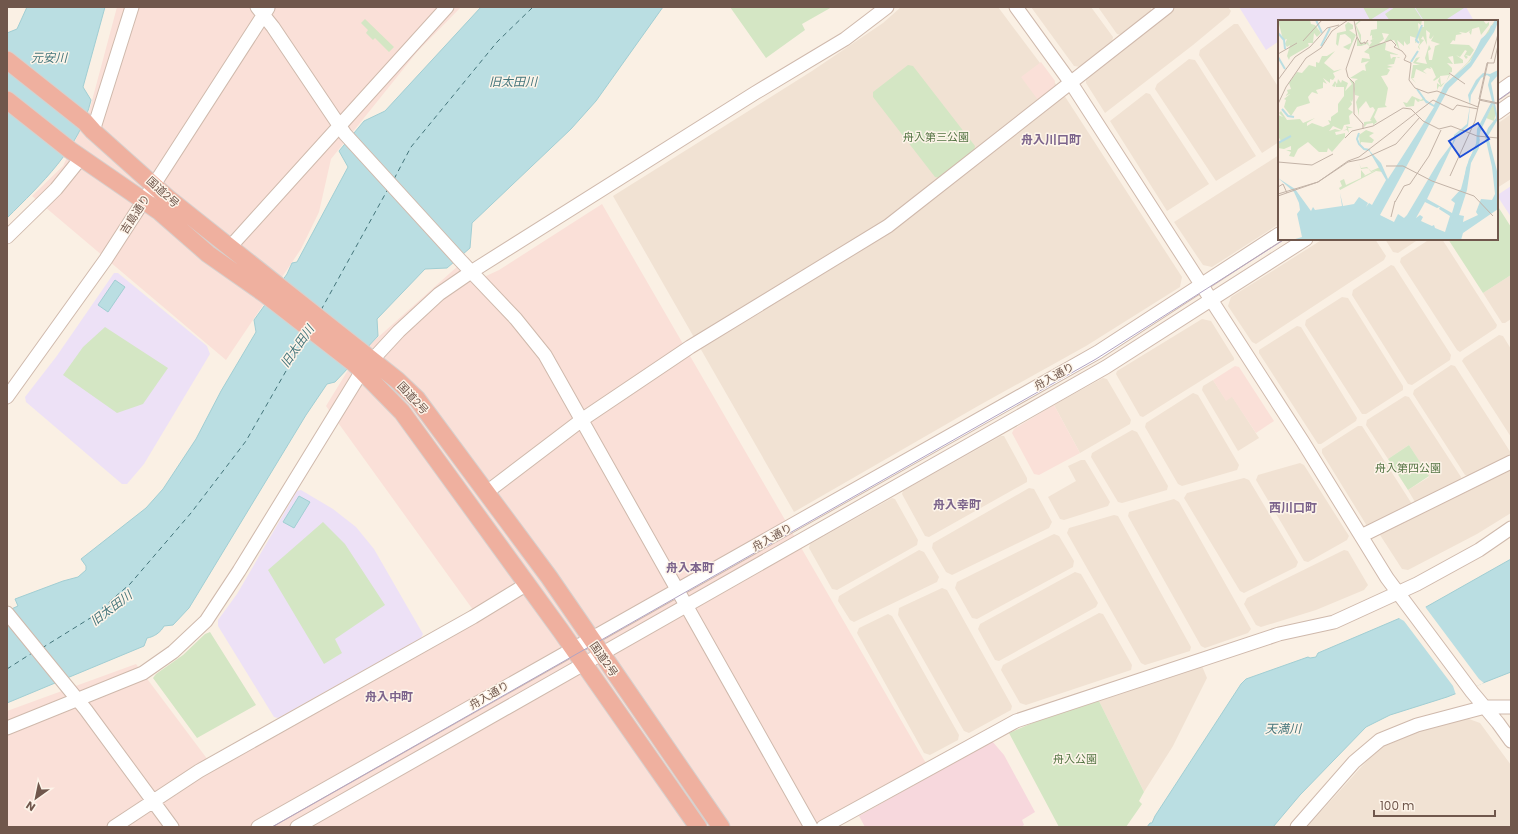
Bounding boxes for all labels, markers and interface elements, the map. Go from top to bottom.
inset map [1278,20,1498,240]
water label: 元安川 [31,49,69,66]
water label: 旧太田川 [489,73,539,90]
park label: 舟入第三公園 [903,129,969,145]
district label: 舟入川口町 [1021,131,1081,148]
street label: 国道2号 [143,173,183,211]
street label: 吉島通り [116,191,154,237]
water label: 旧太田川 [276,320,319,371]
street label: 舟入通り [1031,358,1077,394]
street label: 国道2号 [394,378,432,418]
park label: 舟入第四公園 [1375,460,1441,476]
district label: 舟入幸町 [933,496,981,513]
district label: 西川口町 [1269,499,1317,516]
street label: 舟入通り [749,519,795,555]
district label: 舟入本町 [666,559,714,576]
water label: 旧太田川 [87,586,137,629]
street label: 国道2号 [586,638,622,680]
street label: 舟入通り [466,677,512,713]
district label: 舟入中町 [365,688,413,705]
water label: 天満川 [1265,720,1303,737]
park label: 舟入公園 [1053,751,1097,767]
north arrow [16,778,56,818]
scale bar [1374,792,1495,818]
text: N [23,797,38,815]
text: 100 m [1380,797,1414,814]

